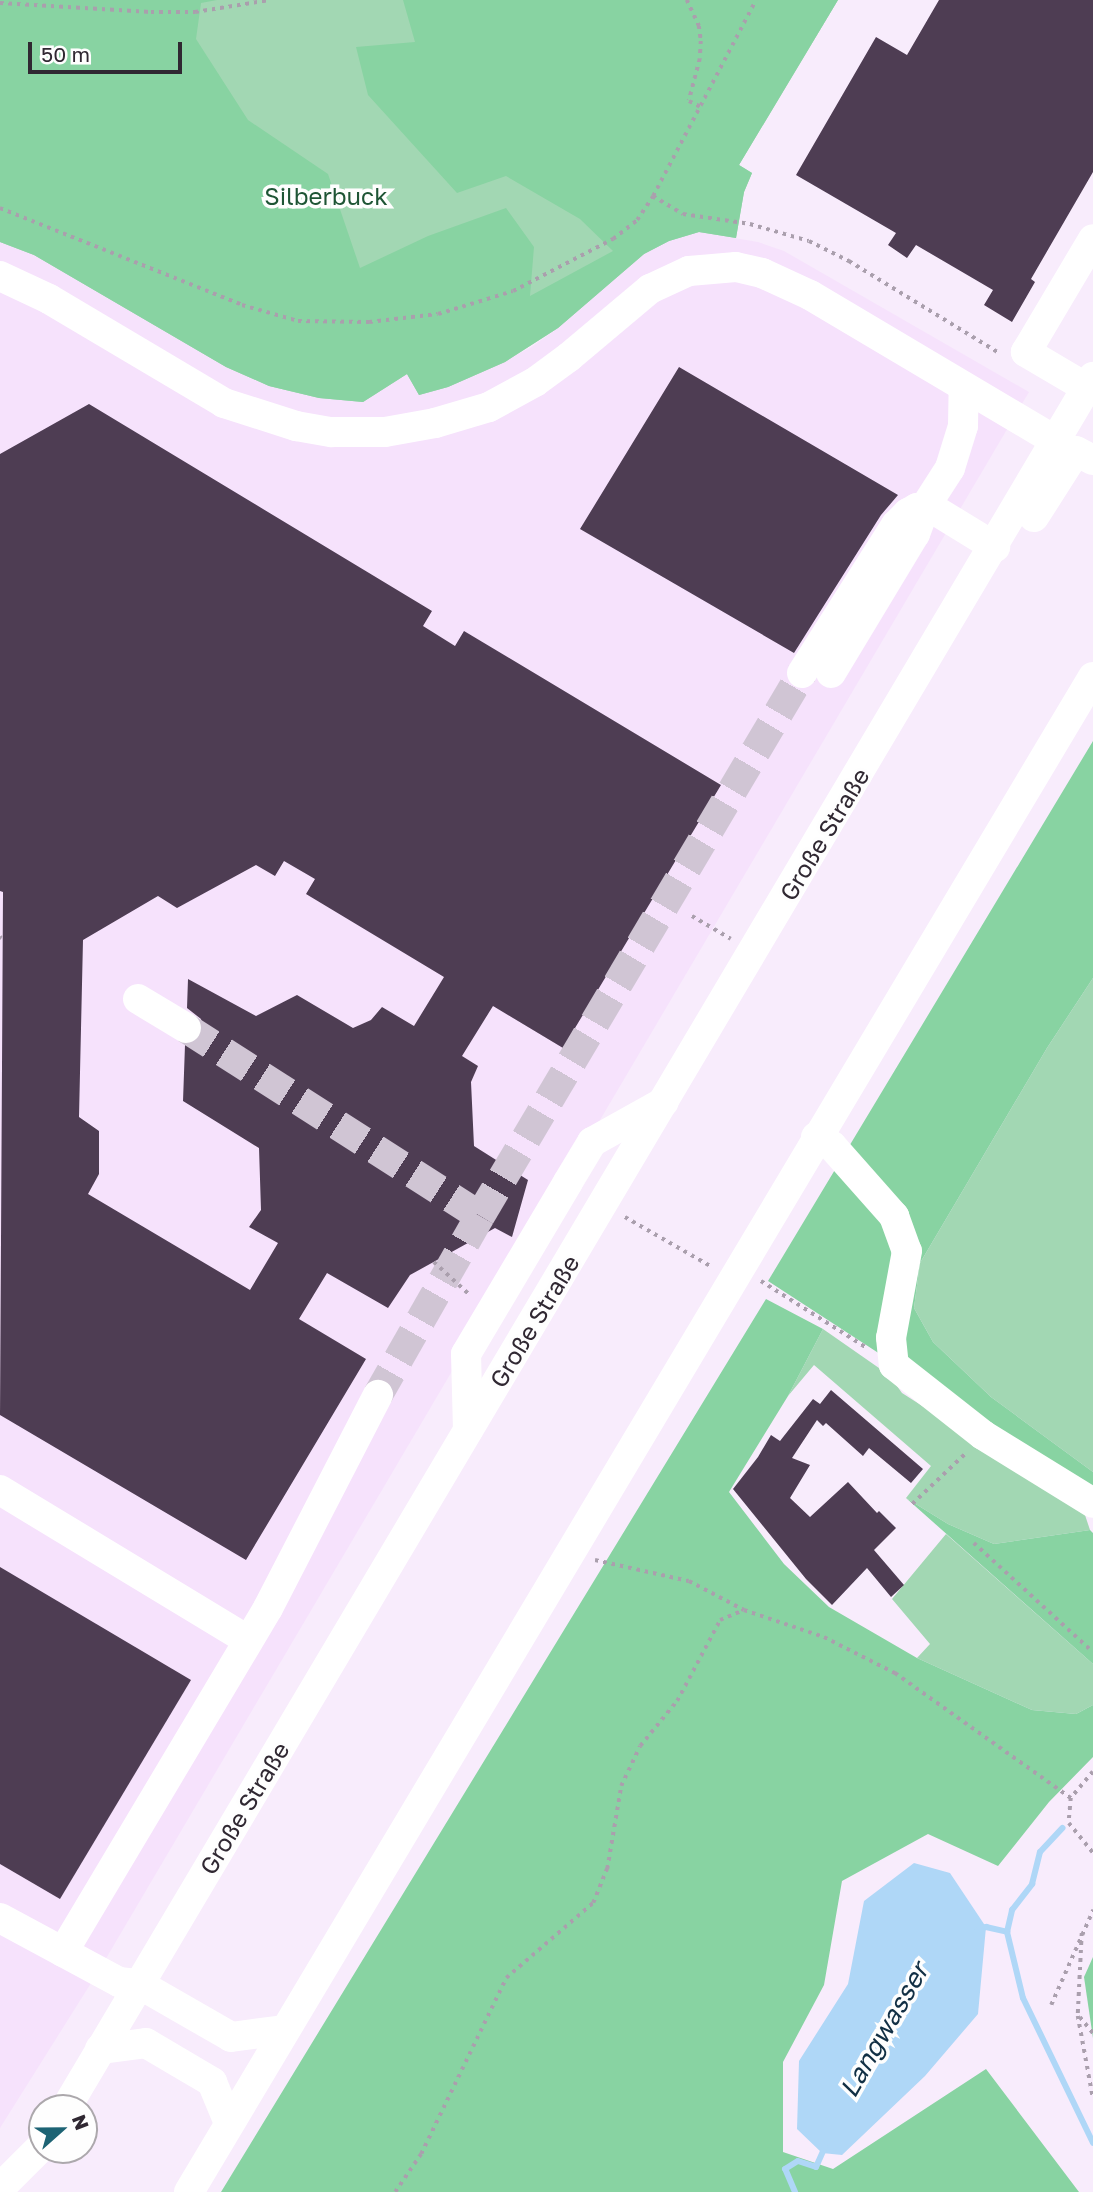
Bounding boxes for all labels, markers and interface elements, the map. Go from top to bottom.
scale bar [32,28,186,72]
text: 50 m [41,41,90,67]
park label: Silberbuck [264,182,388,210]
street label: Große Straße [773,763,875,905]
street label: Große Straße [483,1250,585,1392]
street label: Große Straße [193,1737,295,1879]
water label: Langwasser [833,1957,935,2103]
north arrow [28,2094,98,2164]
text: N [68,2111,95,2133]

